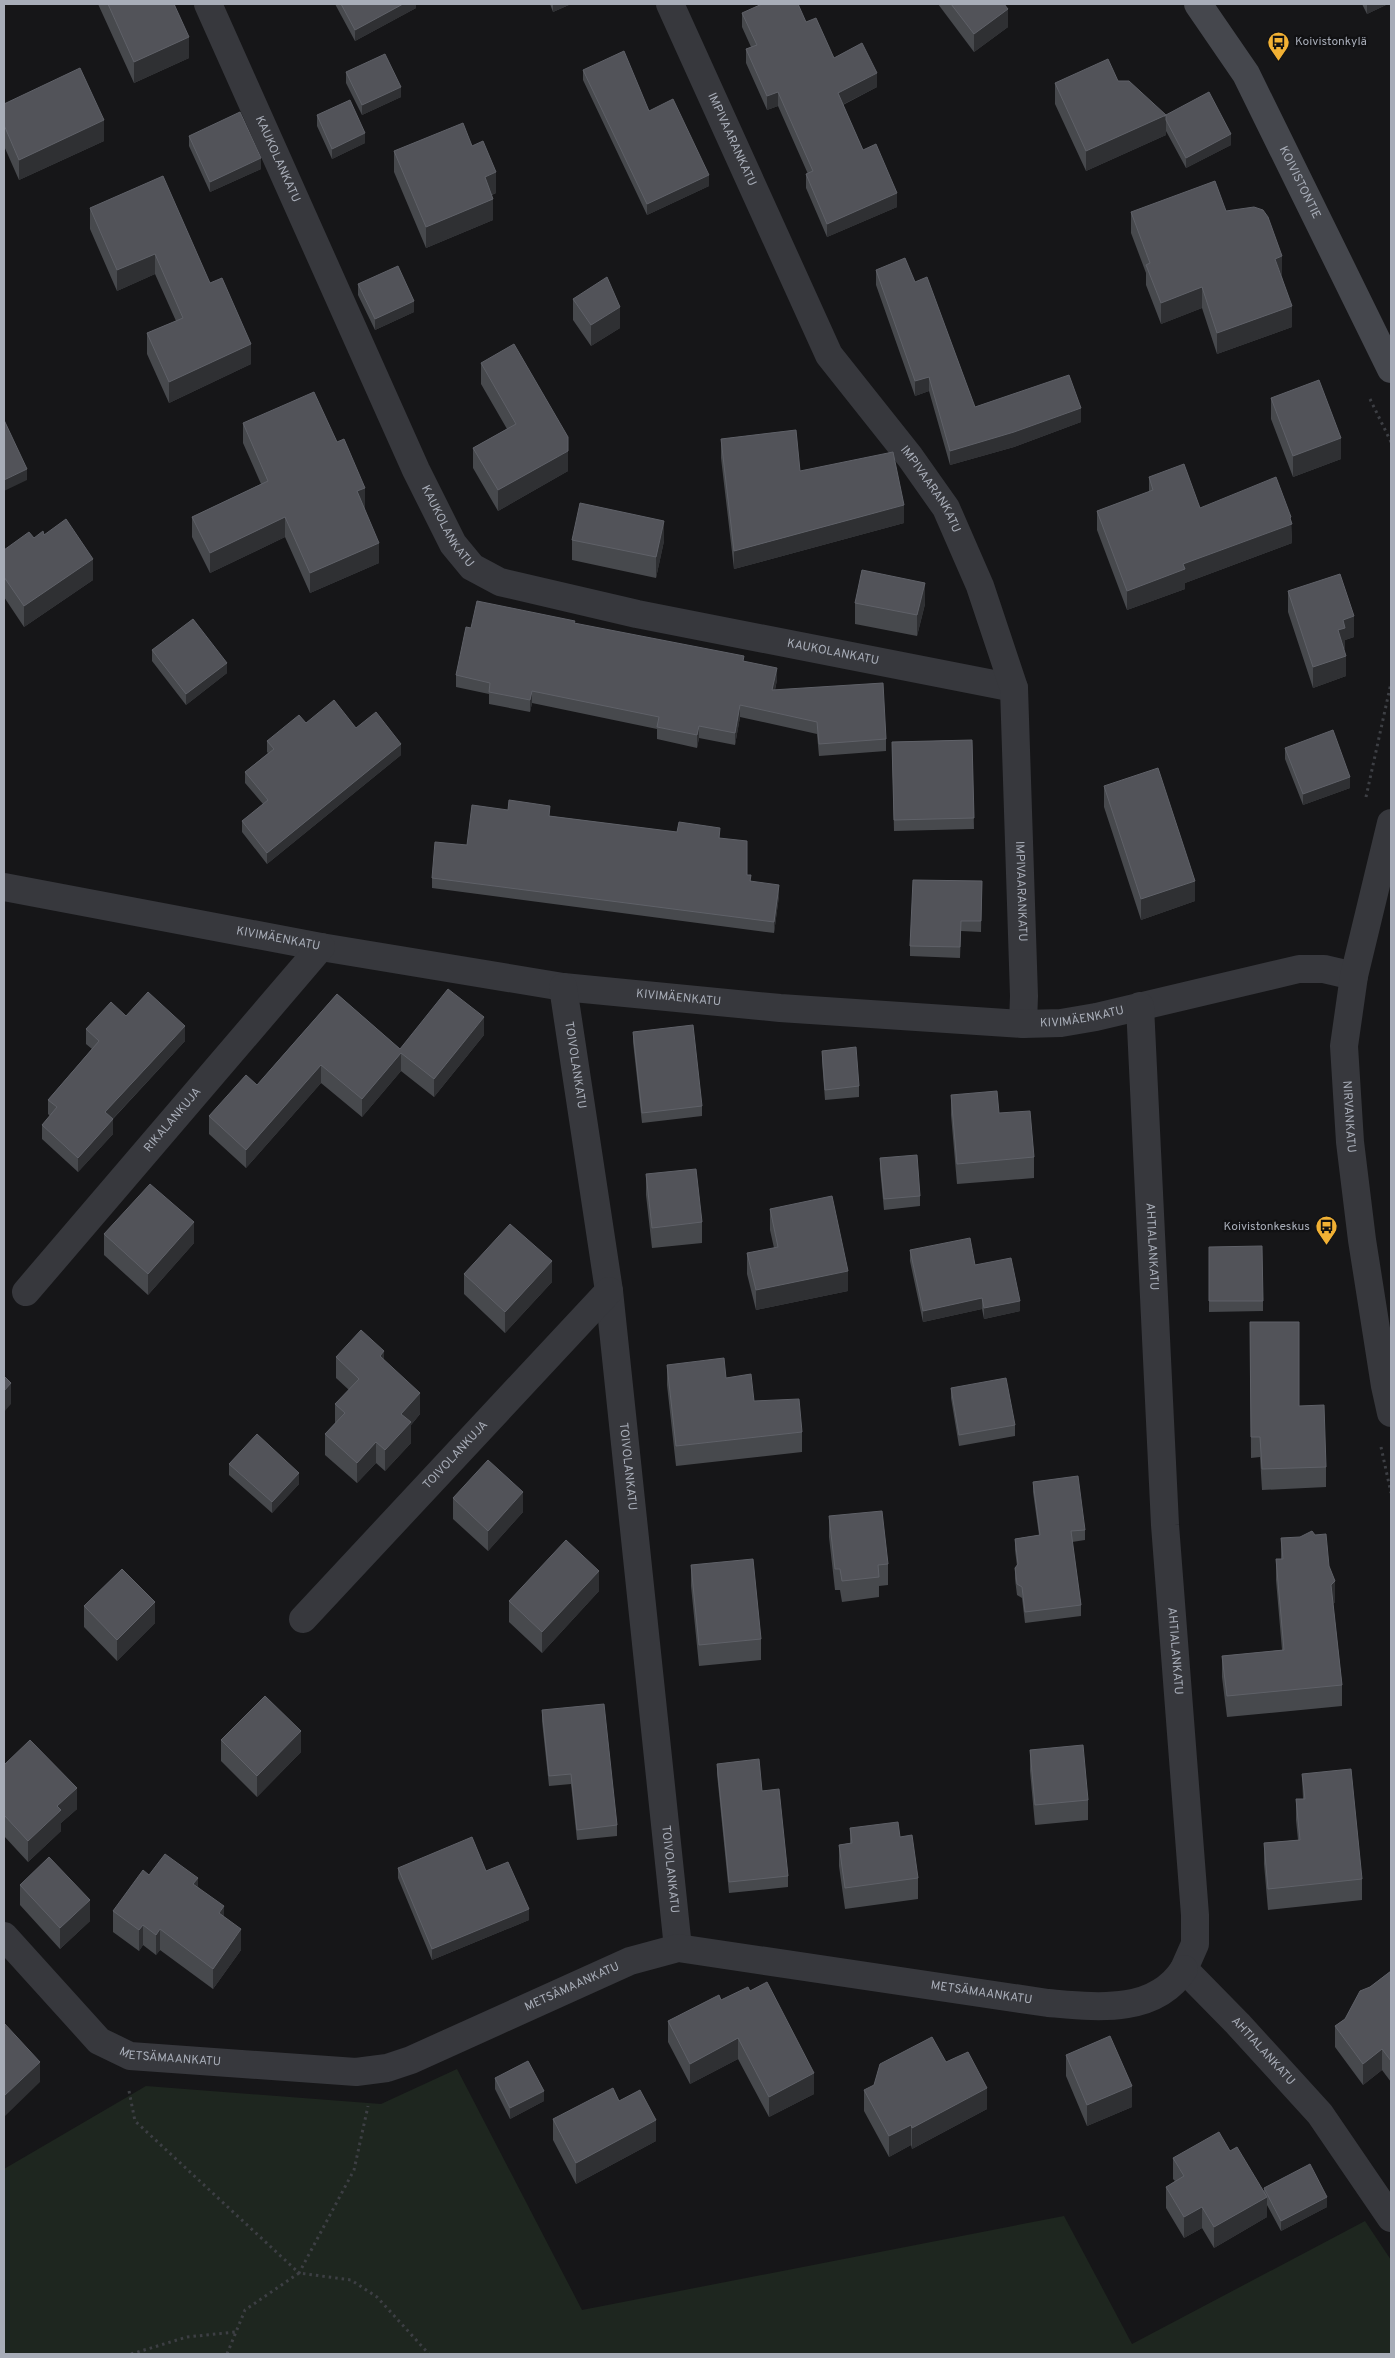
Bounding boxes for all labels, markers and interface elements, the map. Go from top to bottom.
bus stop icon: Koivistonkylä [1267,30,1291,61]
place label: Koivistonkylä [1295,34,1367,50]
street label: IMPIVAARANKATU [703,90,760,189]
street label: KAUKOLANKATU [251,113,304,205]
street label: KOIVISTONTIE [1275,144,1324,222]
street label: IMPIVAARANKATU [896,443,964,535]
street label: KAUKOLANKATU [417,483,477,571]
street label: KAUKOLANKATU [786,636,880,669]
street label: IMPIVAARANKATU [1011,841,1030,942]
street label: KIVIMÄENKATU [235,923,322,955]
street label: KIVIMÄENKATU [635,986,722,1010]
street label: KIVIMÄENKATU [1040,1003,1126,1032]
street label: TOIVOLANKATU [560,1020,589,1110]
street label: NIRVANKATU [1338,1080,1359,1154]
street label: RIKALANKUJA [141,1084,205,1156]
street label: AHTIALANKATU [1141,1203,1162,1291]
bus stop icon: Koivistonkeskus [1314,1215,1338,1246]
place label: Koivistonkeskus [1224,1219,1310,1235]
street label: TOIVOLANKUJA [420,1417,492,1493]
street label: TOIVOLANKATU [615,1422,640,1511]
street label: AHTIALANKATU [1163,1607,1186,1695]
street label: TOIVOLANKATU [657,1825,682,1914]
street label: METSÄMAANKATU [522,1959,622,2016]
street label: METSÄMAANKATU [930,1978,1033,2009]
street label: AHTIALANKATU [1227,2013,1298,2089]
street label: METSÄMAANKATU [116,2044,222,2070]

